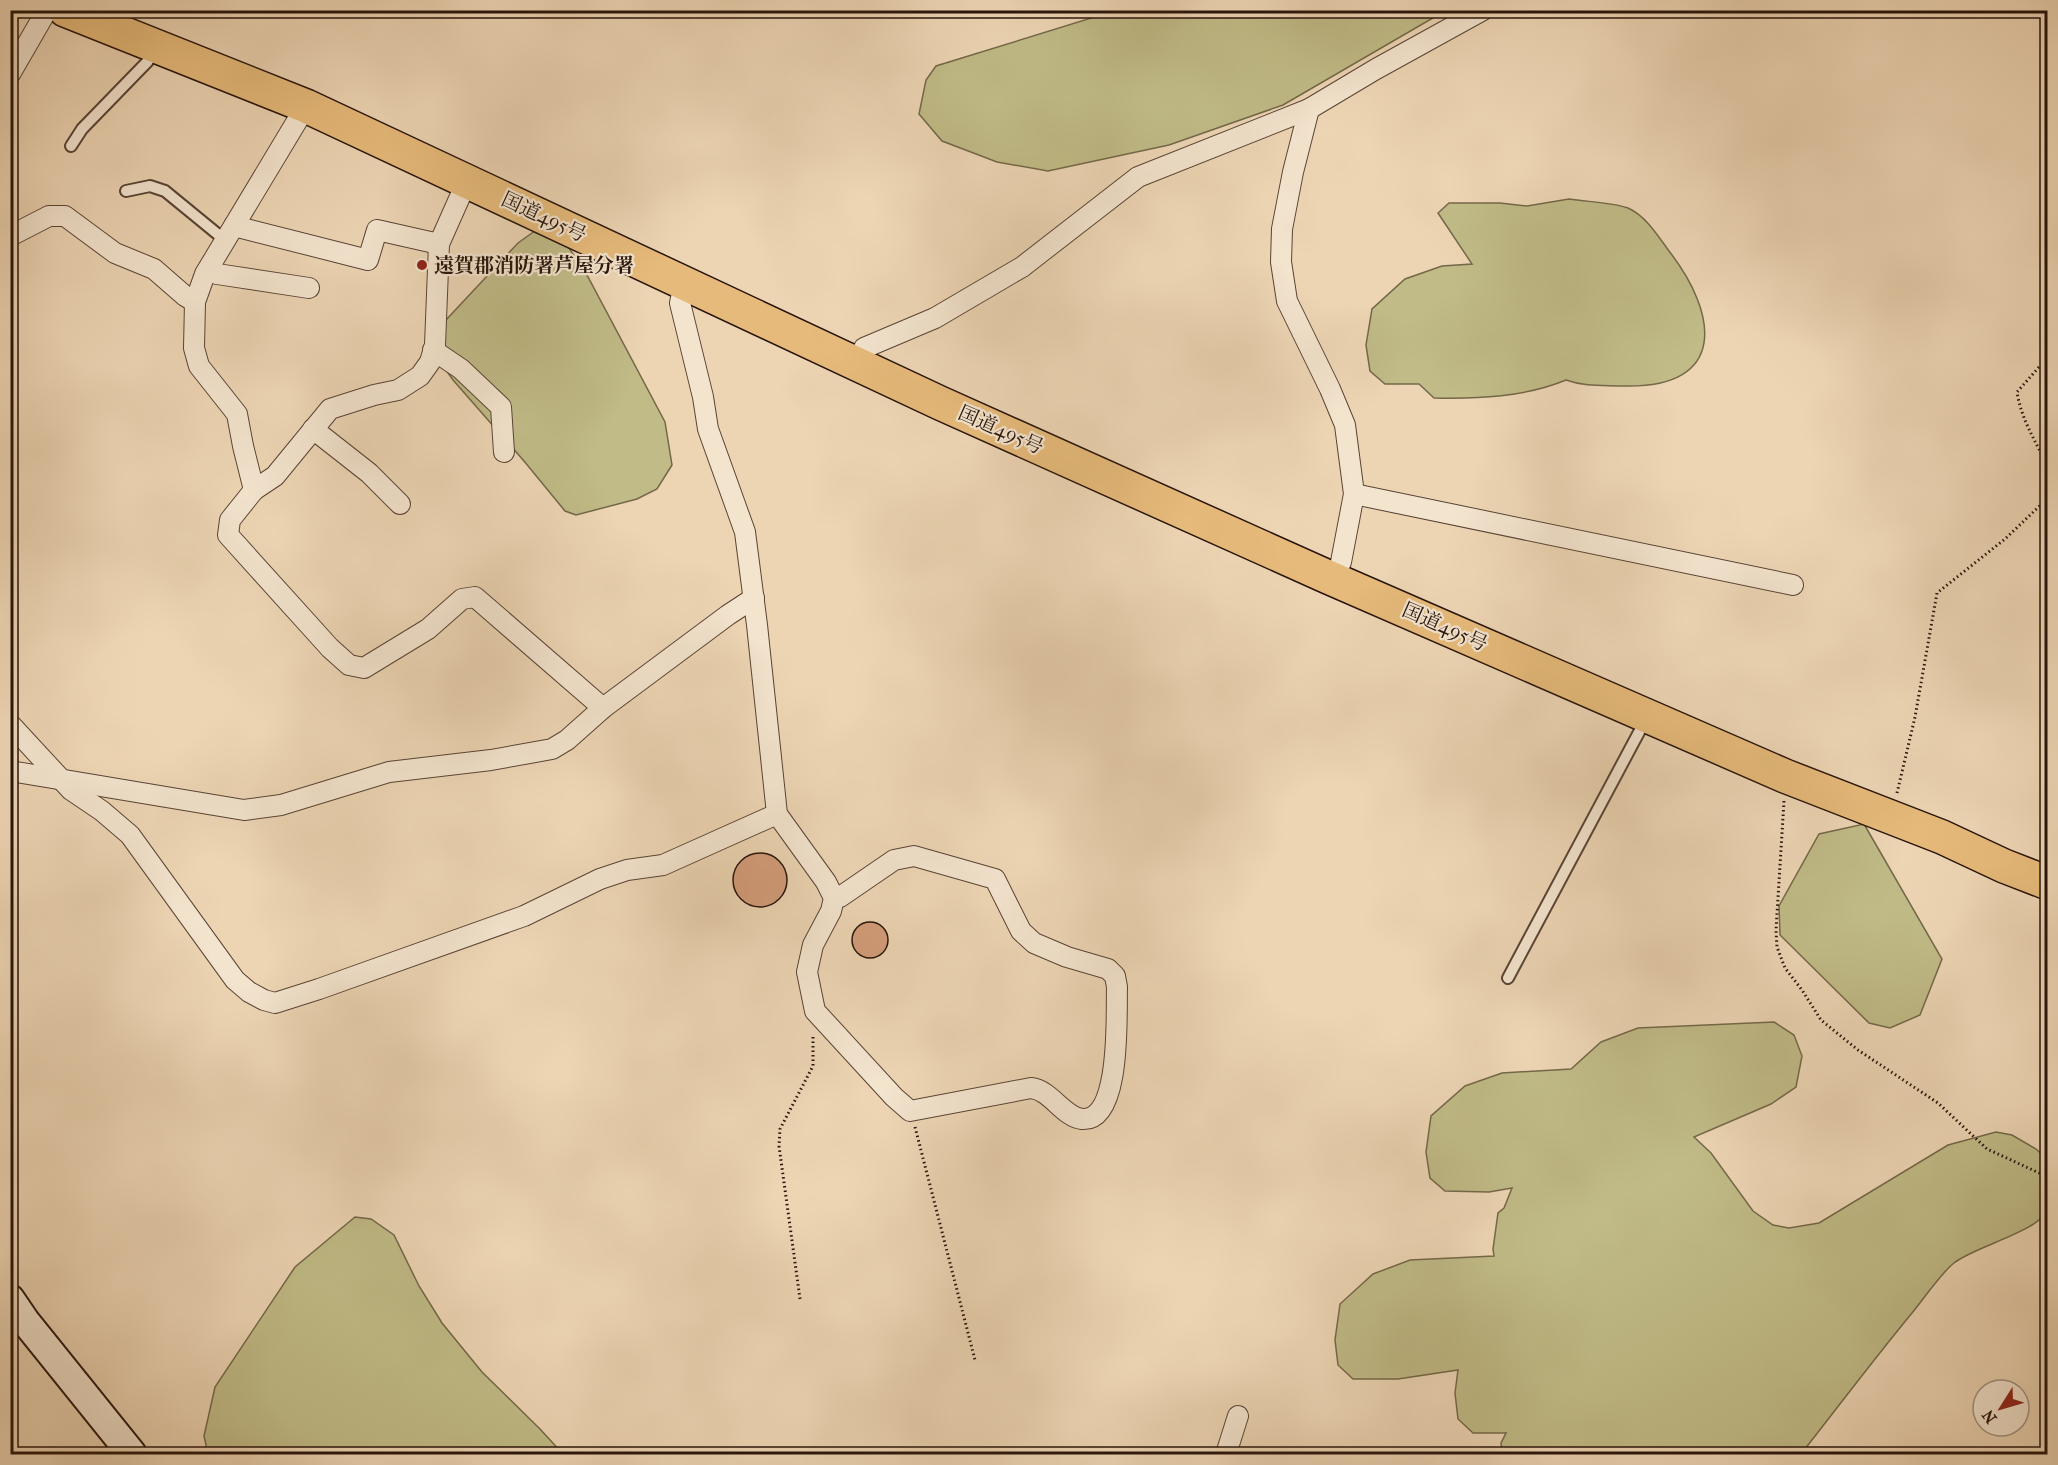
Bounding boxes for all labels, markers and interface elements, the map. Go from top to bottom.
street label: 国道495号 [498,187,590,247]
place label: 遠賀郡消防署芦屋分署 [434,254,634,277]
marker: 遠賀郡消防署芦屋分署 [415,258,429,272]
street label: 国道495号 [955,401,1047,459]
street label: 国道495号 [1399,598,1491,656]
north arrow [1971,1378,2031,1438]
text: N [1978,1405,2001,1427]

